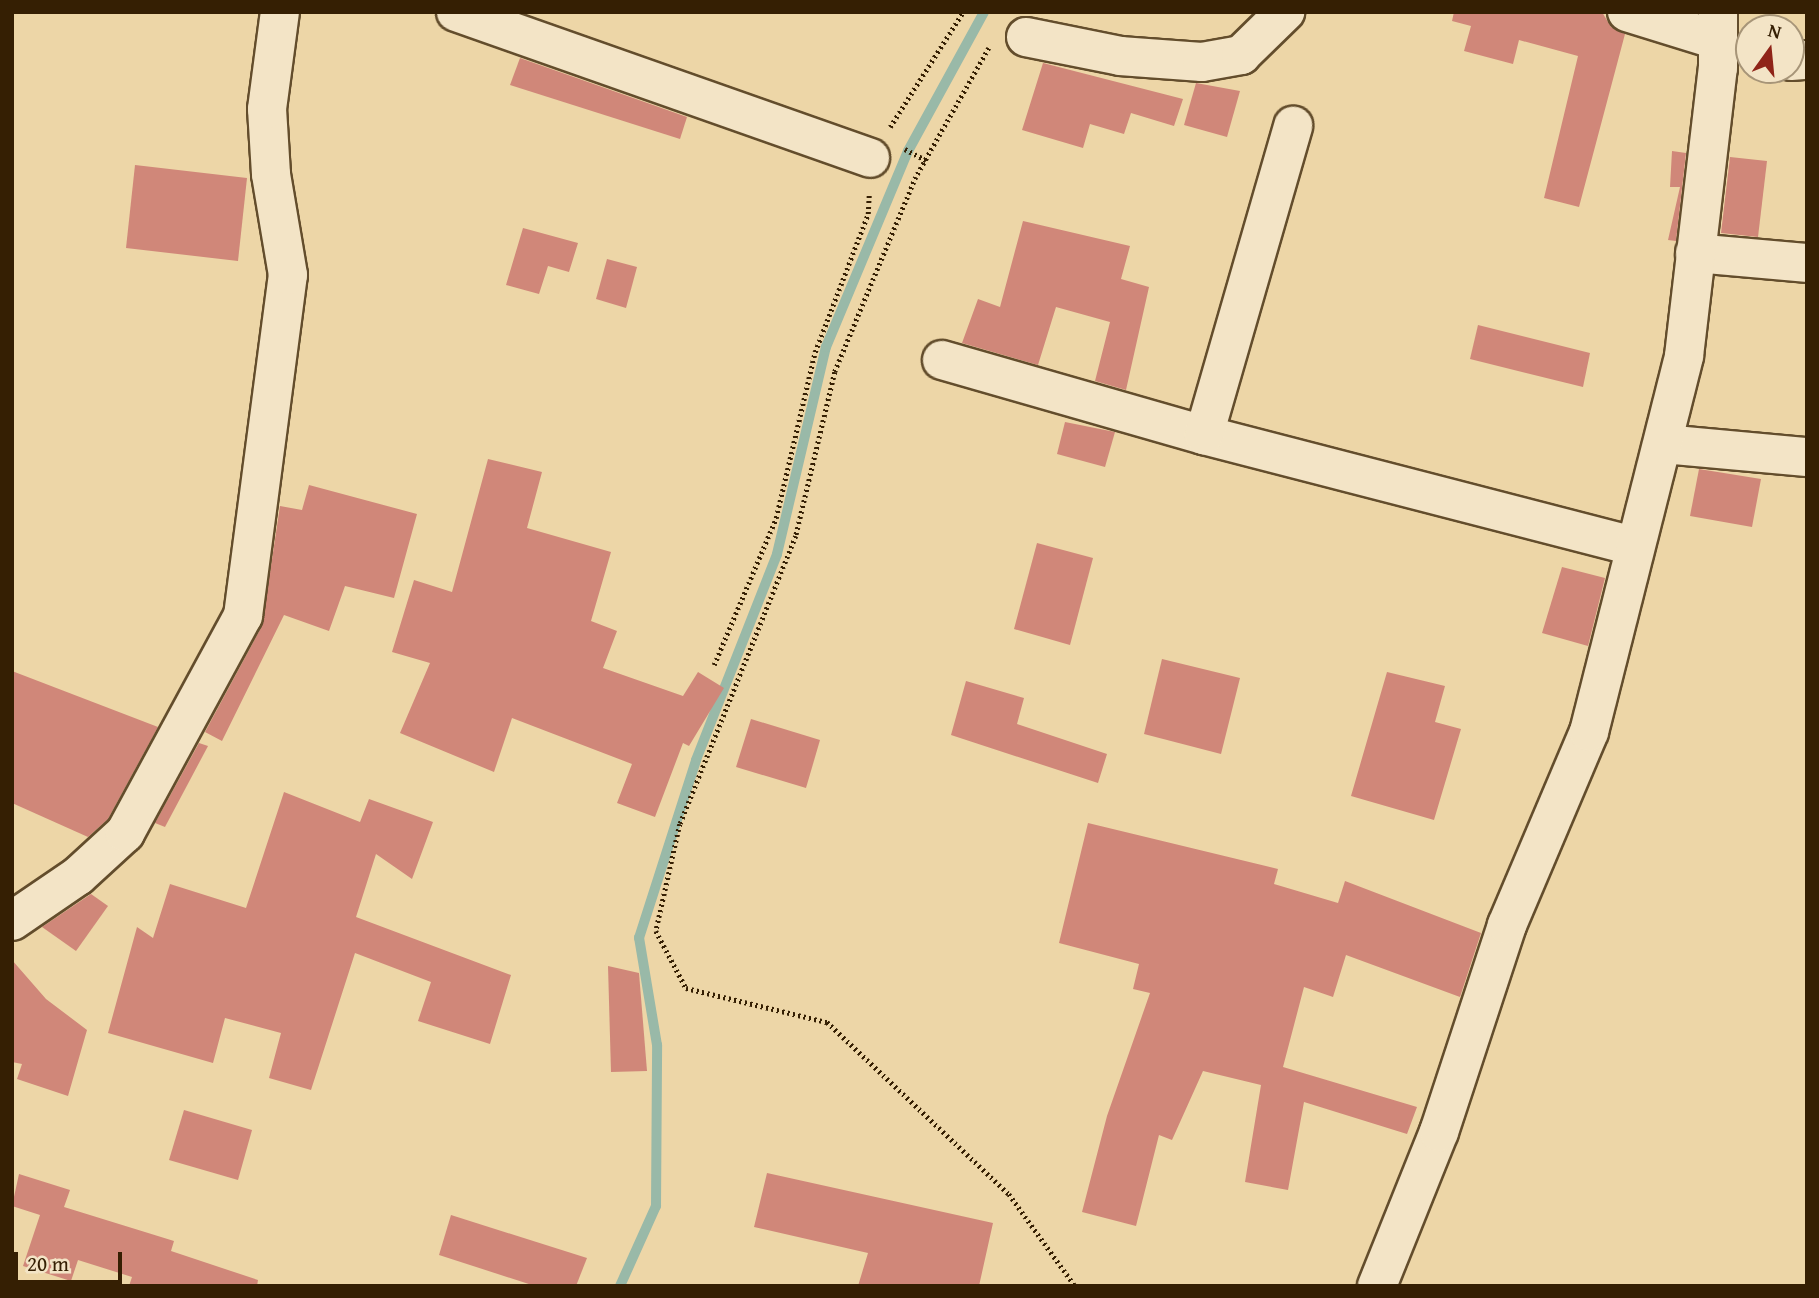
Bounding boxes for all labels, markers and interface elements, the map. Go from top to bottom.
north arrow [1735,14,1805,84]
text: N [1765,15,1785,46]
scale bar [18,1238,126,1282]
text: 20 m [27,1248,69,1279]

